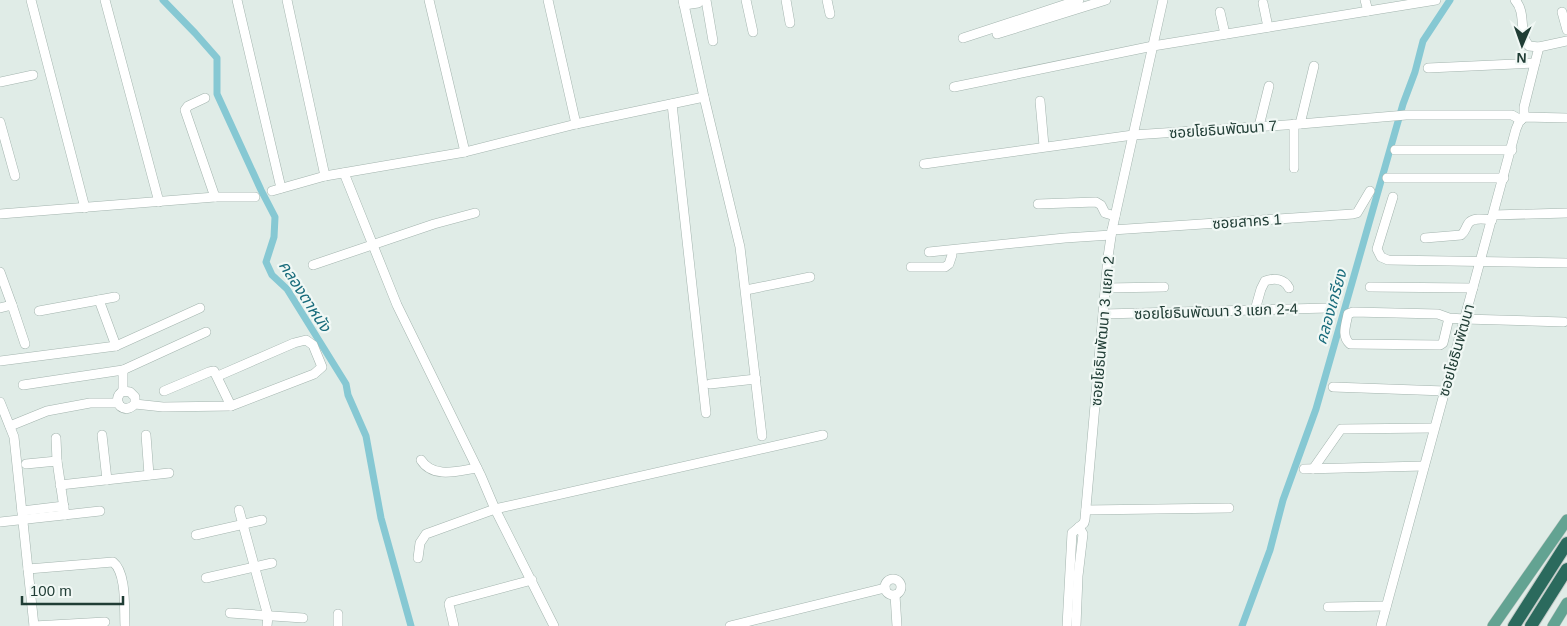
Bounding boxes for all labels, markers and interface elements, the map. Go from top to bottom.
north arrow [1497,20,1547,70]
text: N [1516,50,1527,66]
street label: ซอยโยธินพัฒนา 7 [1169,117,1277,141]
street label: ซอยสาคร 1 [1212,210,1282,232]
street label: ซอยโยธินพัฒนา 3 แยก 2 [1087,255,1117,407]
water label: คลองตาหนัง [276,257,335,336]
water label: คลองเกรียง [1312,266,1350,346]
street label: ซอยโยธินพัฒนา 3 แยก 2-4 [1134,300,1298,322]
street label: ซอยโยธินพัฒนา [1435,302,1477,398]
scale bar [22,574,124,606]
text: 100 m [30,582,72,599]

